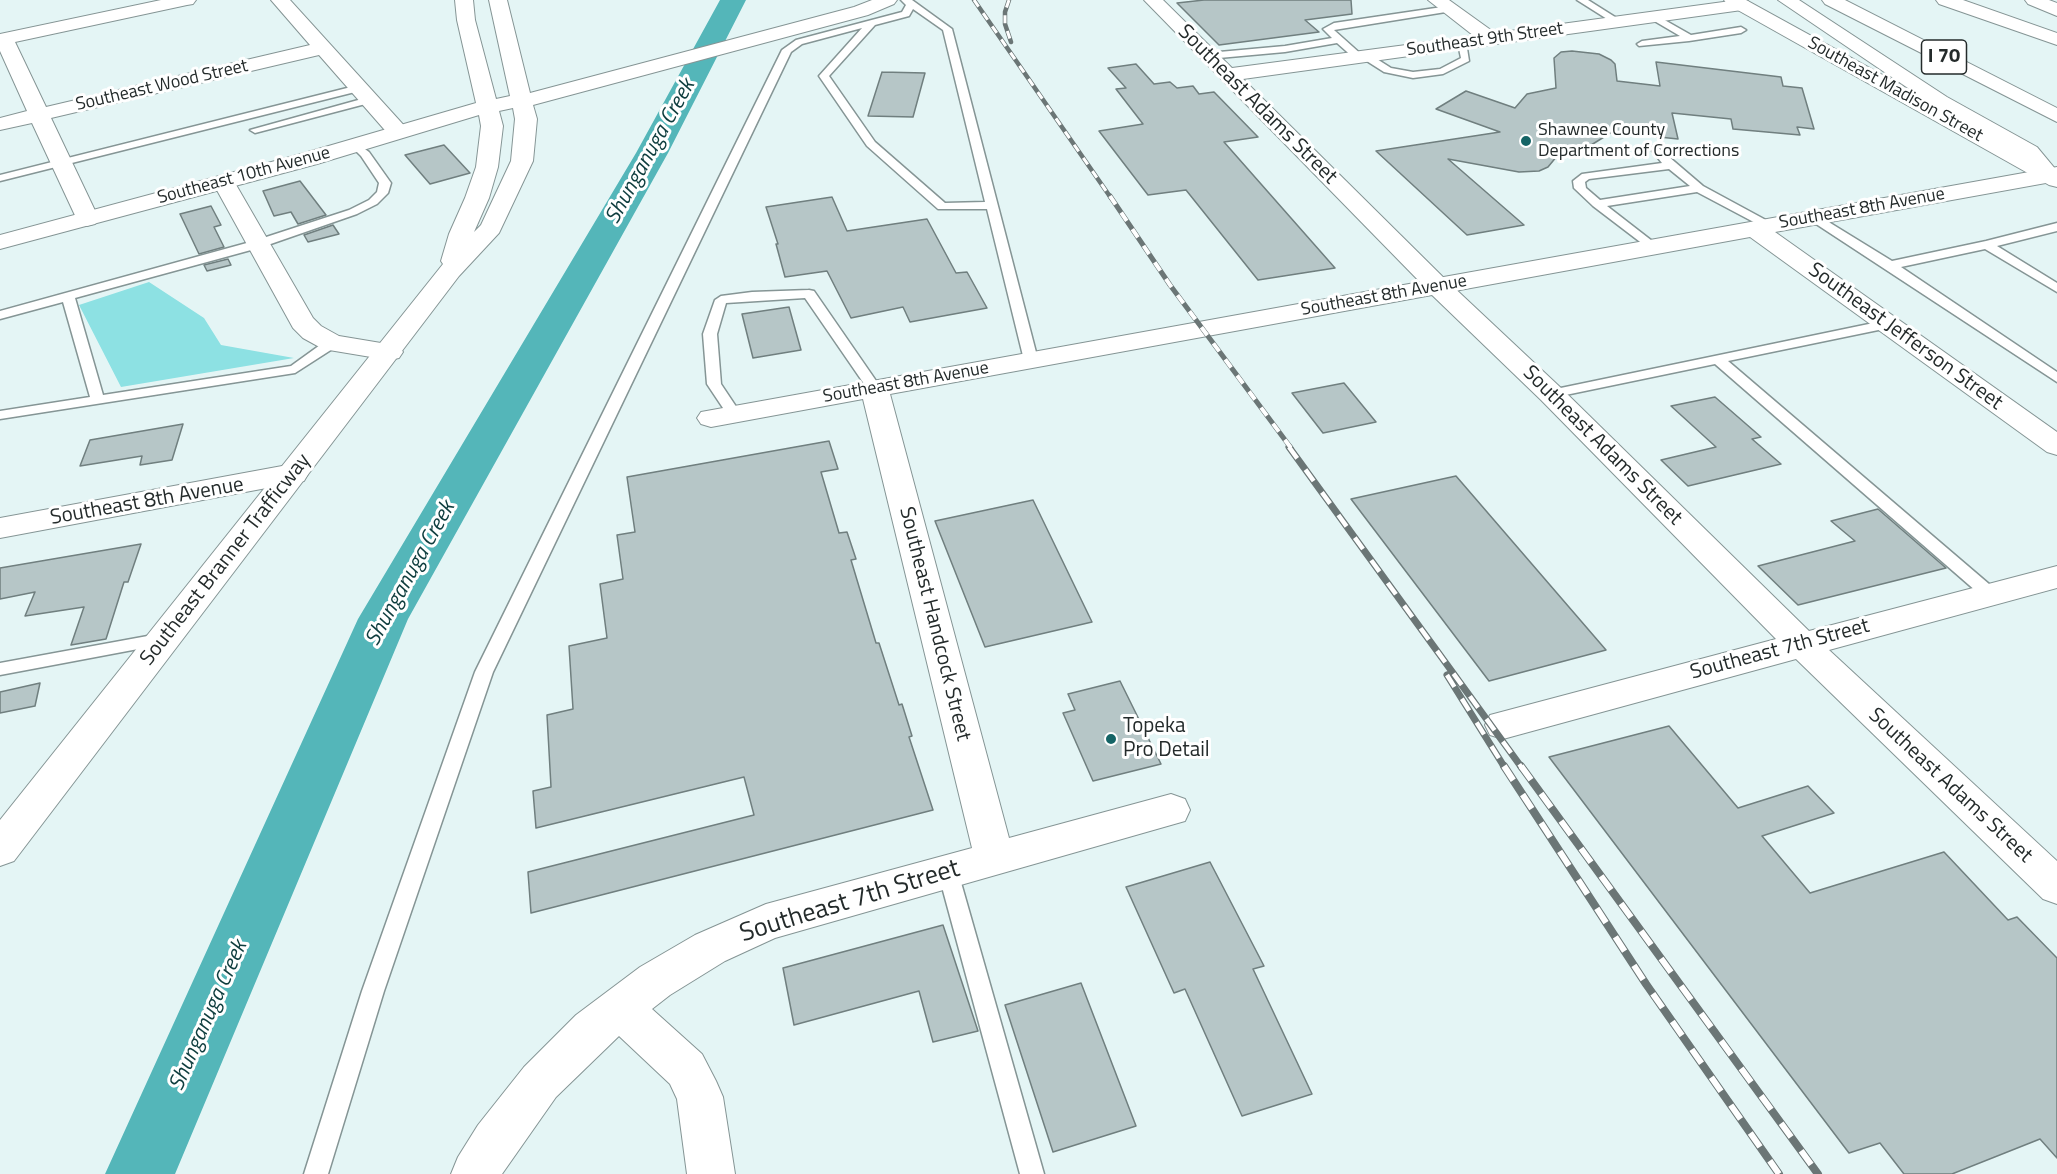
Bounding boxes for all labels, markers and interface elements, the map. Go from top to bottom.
street label: Southeast 9th Street [1405,18,1565,62]
street label: Southeast Adams Street [1172,20,1342,190]
street label: Southeast Madison Street [1804,33,1986,147]
road number: I 70 [1922,40,1966,74]
street label: Southeast Wood Street [74,56,250,116]
water label: Shunganuga Creek [600,75,702,229]
place label: Shawnee County Department of Corrections [1538,120,1739,162]
marker: Shawnee County Department of Corrections [1519,134,1533,148]
street label: Southeast 10th Avenue [155,143,333,209]
street label: Southeast 8th Avenue [1777,184,1947,234]
street label: Southeast Jefferson Street [1803,258,2007,416]
street label: Southeast 8th Avenue [1299,271,1469,321]
street label: Southeast 8th Avenue [821,358,991,408]
street label: Southeast Adams Street [1517,361,1687,531]
street label: Southeast Branner Trafficway [135,449,317,671]
street label: Southeast 8th Avenue [48,473,246,531]
water label: Shunganuga Creek [360,497,462,651]
street label: Southeast Handcock Street [893,504,975,744]
street label: Southeast 7th Street [1688,614,1872,686]
street label: Southeast Adams Street [1863,703,2037,869]
place label: Topeka Pro Detail [1123,714,1210,764]
marker: Topeka Pro Detail [1104,732,1118,746]
street label: Southeast 7th Street [736,854,964,950]
water label: Shunganuga Creek [164,937,254,1095]

